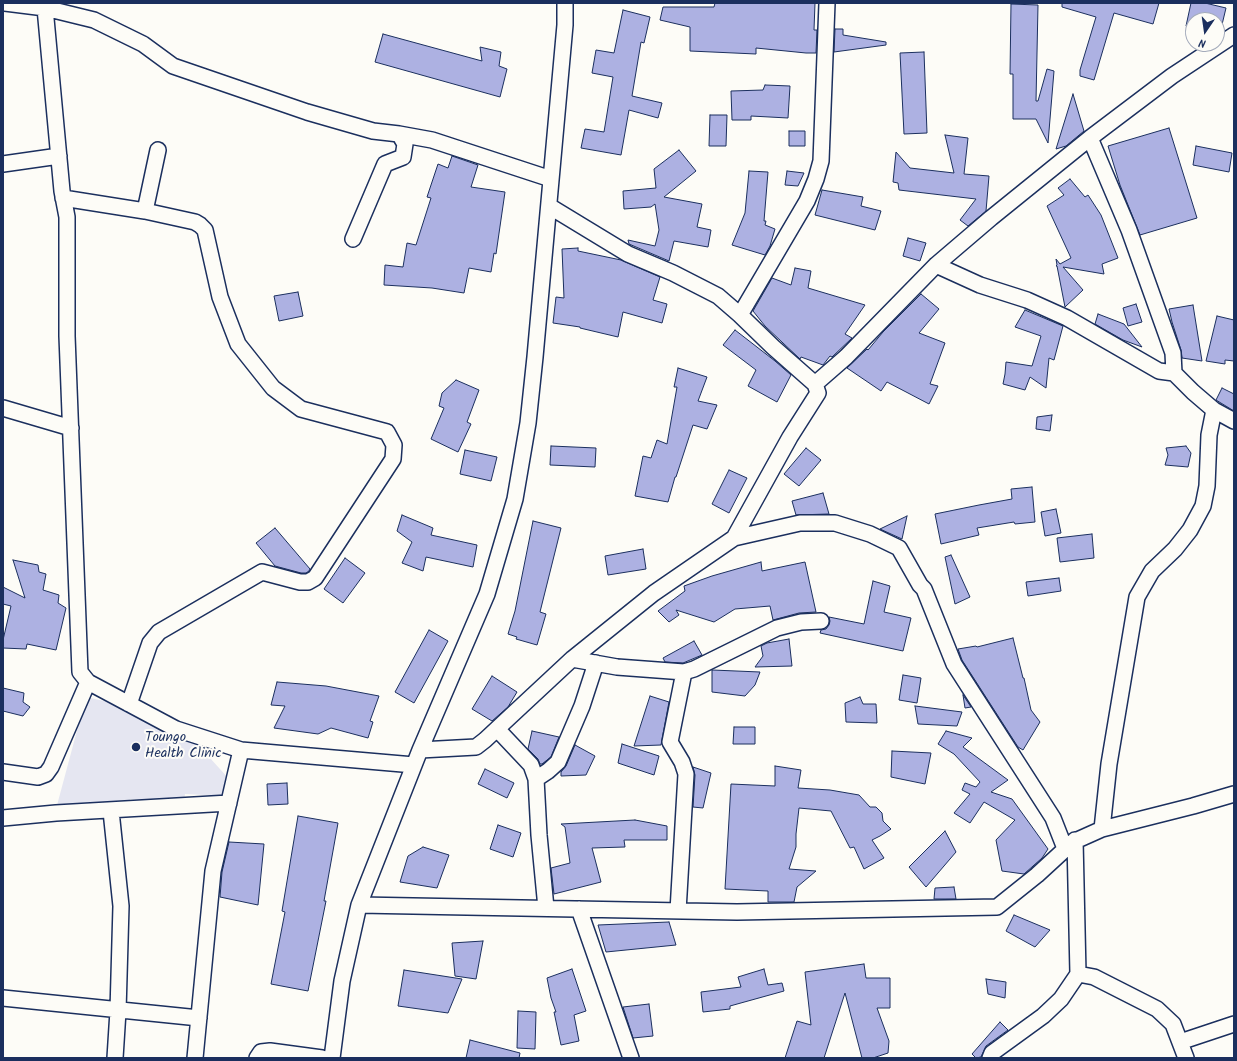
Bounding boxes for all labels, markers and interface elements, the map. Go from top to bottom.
north arrow [1185,12,1225,52]
text: N [1197,33,1208,52]
place label: Toungo Health Clinic [145,731,221,764]
marker: Toungo Health Clinic [130,741,142,753]

